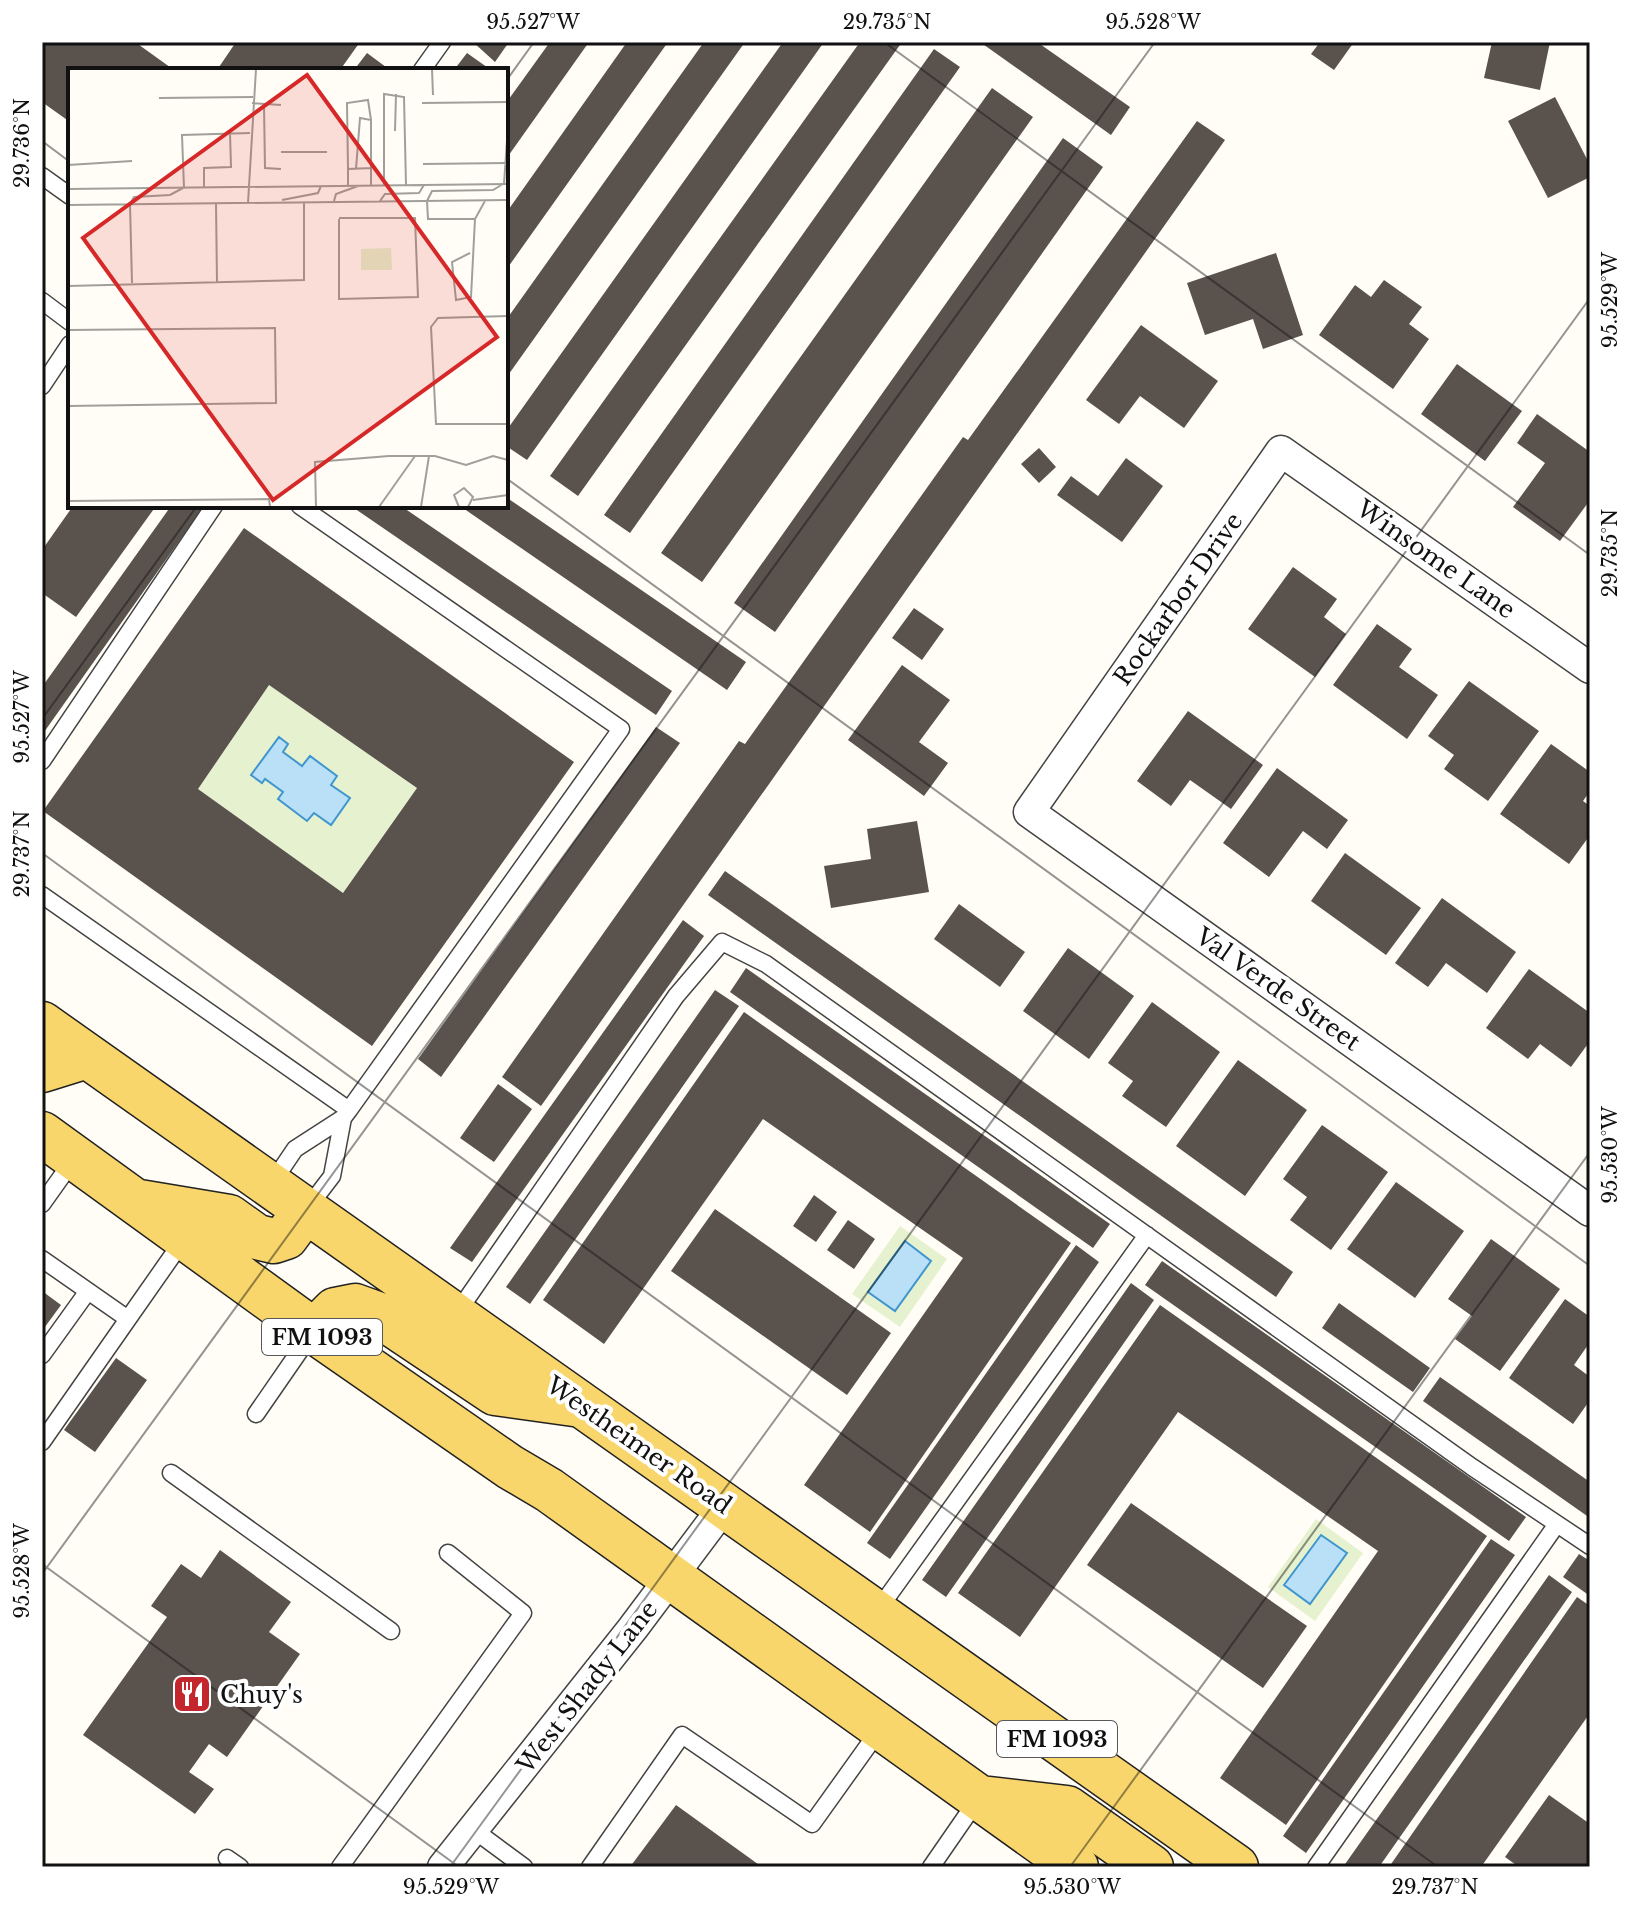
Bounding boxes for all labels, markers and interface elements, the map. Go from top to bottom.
text: 95.527°W [486,10,580,34]
text: 29.735°N [843,10,931,34]
text: 95.528°W [1105,10,1201,34]
inset map [68,68,508,508]
text: 29.736°N [10,98,34,188]
text: 95.529°W [1598,251,1622,348]
street label: Winsome Lane [1350,493,1521,624]
street label: Rockarbor Drive [1107,507,1249,691]
text: 29.735°N [1598,509,1622,597]
text: 95.527°W [10,670,34,764]
text: 29.737°N [10,810,34,898]
street label: Val Verde Street [1189,921,1366,1057]
text: 95.530°W [1598,1106,1622,1204]
road number: FM 1093 [262,1319,382,1355]
street label: Westheimer Road [540,1370,737,1520]
text: 95.528°W [10,1523,34,1619]
street label: West Shady Lane [510,1595,663,1780]
restaurant icon: Chuy's [171,1673,213,1715]
place label: Chuy's [220,1680,303,1709]
road number: FM 1093 [997,1721,1117,1757]
text: 95.529°W [403,1875,500,1899]
text: 95.530°W [1023,1875,1121,1899]
text: 29.737°N [1391,1875,1479,1899]

